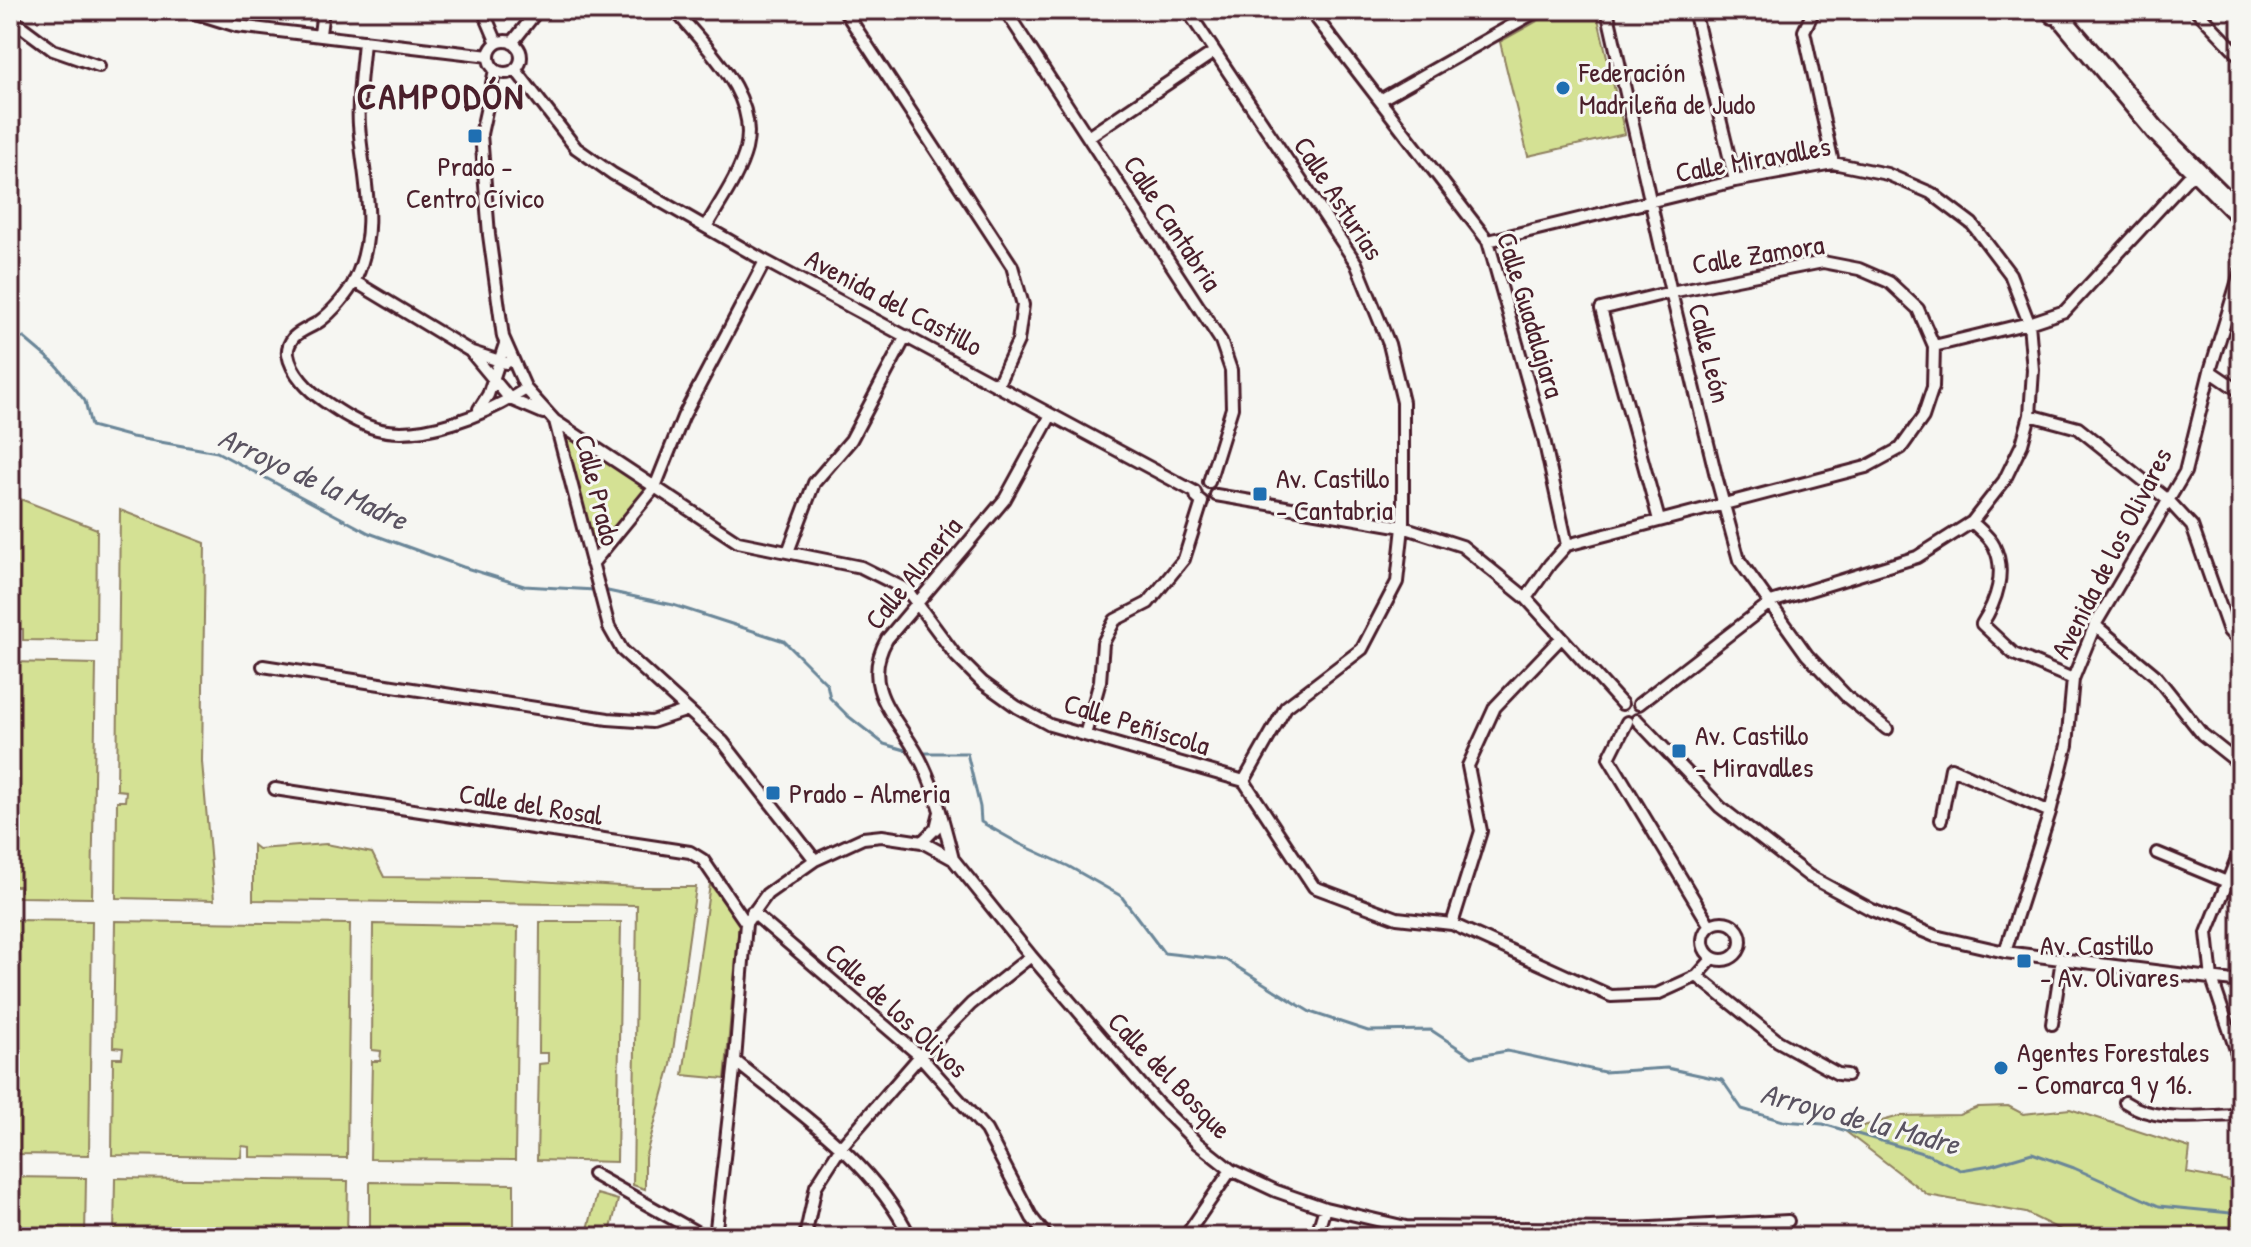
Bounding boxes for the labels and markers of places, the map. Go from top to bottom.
place label: Federación Madrileña de Judo [1578,53,1756,123]
marker: Federación Madrileña de Judo [1554,79,1572,97]
marker: Prado - Centro Cívico [466,127,484,145]
place label: Prado - Centro Cívico [406,147,544,217]
place label: Av. Castillo - Cantabria [1276,459,1393,529]
marker: Av. Castillo - Cantabria [1251,485,1269,503]
place label: Av. Castillo - Miravalles [1695,716,1814,786]
marker: Av. Castillo - Miravalles [1670,742,1688,760]
place label: Prado - Almeria [789,774,950,812]
marker: Prado - Almeria [764,784,782,802]
place label: Av. Castillo - Av. Olivares [2040,926,2179,996]
marker: Av. Castillo - Av. Olivares [2015,952,2033,970]
place label: Agentes Forestales - Comarca 9 y 16. [2017,1033,2209,1103]
marker: Agentes Forestales - Comarca 9 y 16. [1992,1059,2010,1077]

